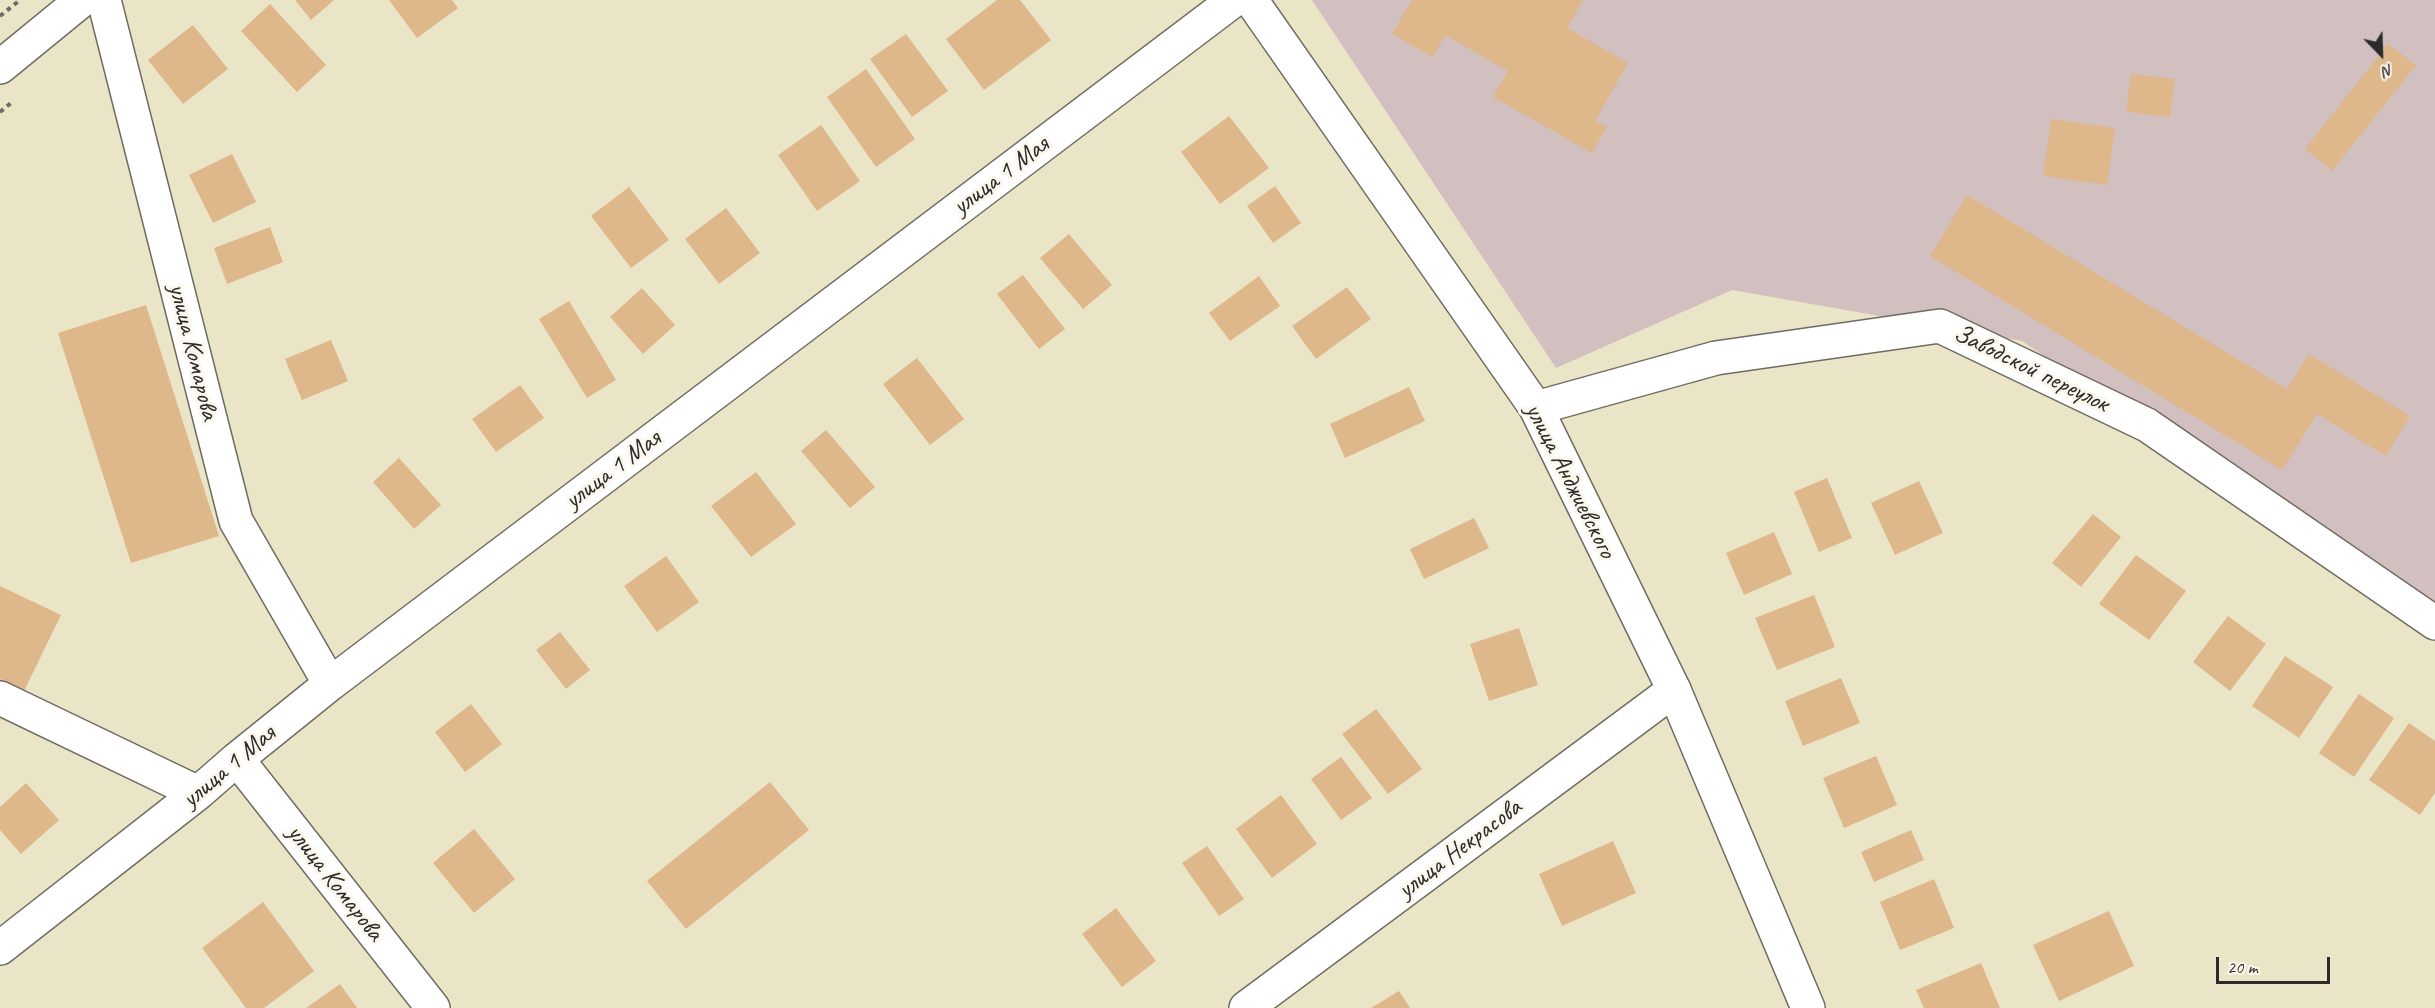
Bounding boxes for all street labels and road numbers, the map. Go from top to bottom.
street label: улица 1 Мая [947,130,1055,222]
street label: улица Комарова [161,281,225,423]
street label: Заводской переулок [1948,318,2114,420]
street label: улица Анджиевского [1518,398,1622,564]
street label: улица 1 Мая [559,424,667,516]
street label: улица 1 Мая [176,719,282,815]
street label: улица Некрасова [1392,792,1528,906]
street label: улица Комарова [280,818,390,948]

